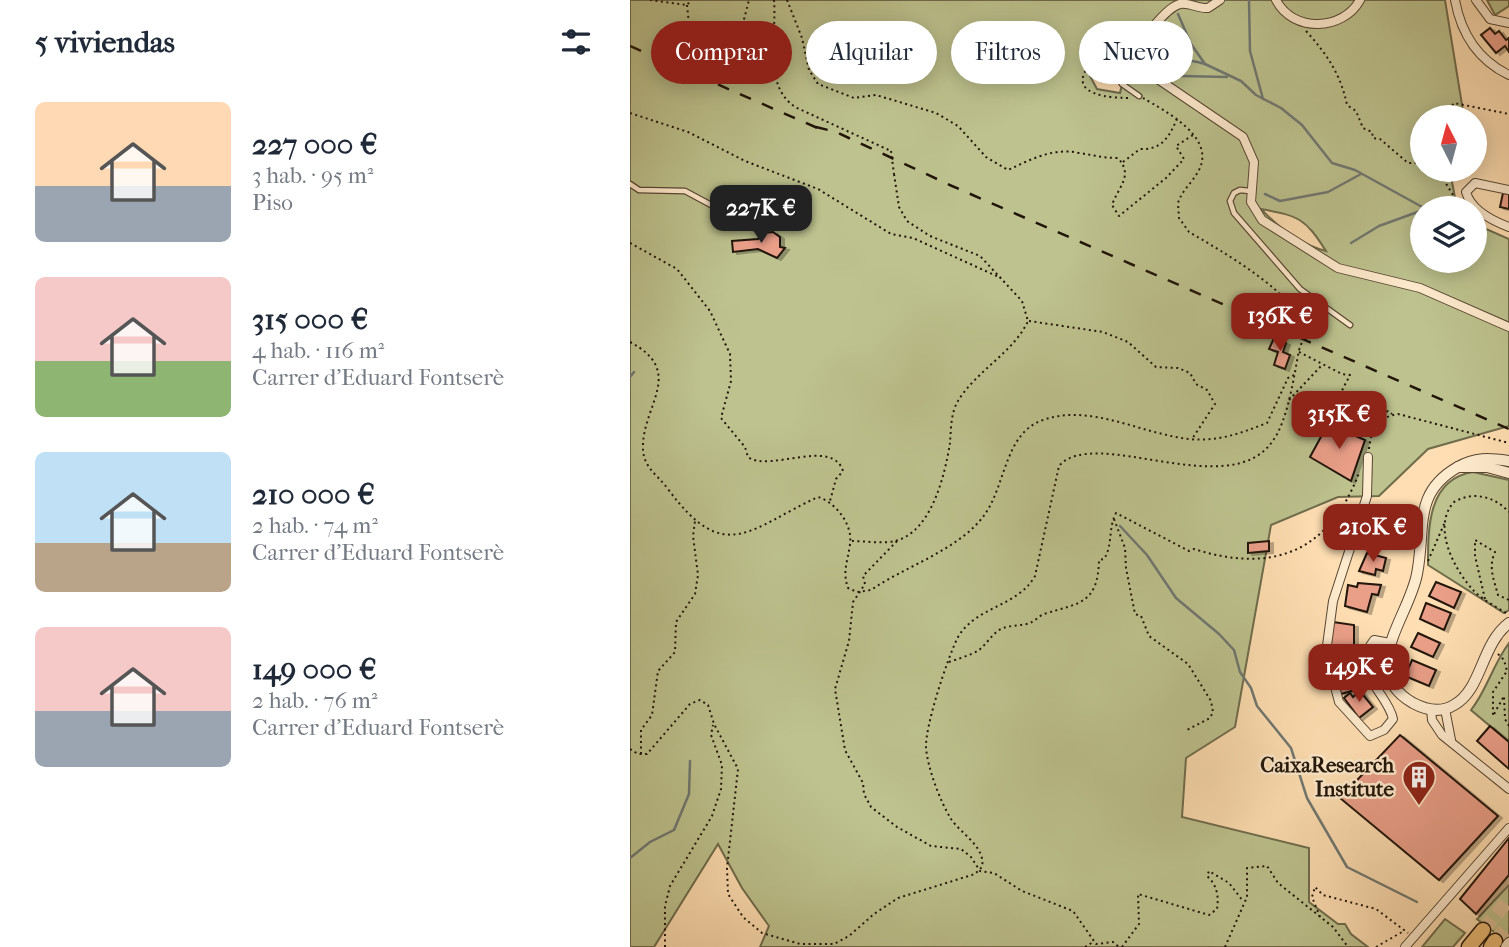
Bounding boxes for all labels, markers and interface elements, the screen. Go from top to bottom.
chip: Comprar [651,21,792,84]
chip: Alquilar [806,21,937,84]
chip: Filtros [951,21,1065,84]
chip: Nuevo [1079,21,1193,84]
icon: filters [557,23,595,61]
text: 5 viviendas [35,25,175,60]
north arrow [1410,105,1488,182]
map controls [1410,105,1487,273]
text: 227 000 € [252,127,378,162]
icon: home [91,130,175,214]
text: 3 hab. · 95 m² [252,162,373,189]
pin: 227K € [704,186,818,245]
text: Piso [252,189,293,216]
text: 227K € [726,194,796,221]
button: layers [1410,196,1487,273]
pin: 136K € [1223,294,1337,353]
text: 315 000 € [252,302,368,337]
text: 136K € [1247,302,1313,329]
icon: home [91,305,175,389]
text: 4 hab. · 116 m² [252,337,384,364]
text: Carrer d'Eduard Fontserè [252,364,504,391]
pin: 315K € [1282,392,1396,451]
text: 315K € [1308,400,1370,427]
text: 210 000 € [252,477,375,512]
icon: home [91,480,175,564]
pin: 210K € [1316,504,1430,564]
text: 2 hab. · 74 m² [252,512,378,539]
text: 210K € [1339,513,1407,540]
text: Carrer d'Eduard Fontserè [252,539,504,566]
pin: 149K € [1302,644,1416,704]
text: 149 000 € [252,652,377,687]
text: 149K € [1324,653,1394,680]
icon: home [91,655,175,739]
text: 2 hab. · 76 m² [252,687,377,714]
text: Carrer d'Eduard Fontserè [252,714,504,741]
place label: CaixaResearch Institute [1260,753,1395,801]
building icon: CaixaResearch Institute [1400,758,1438,807]

